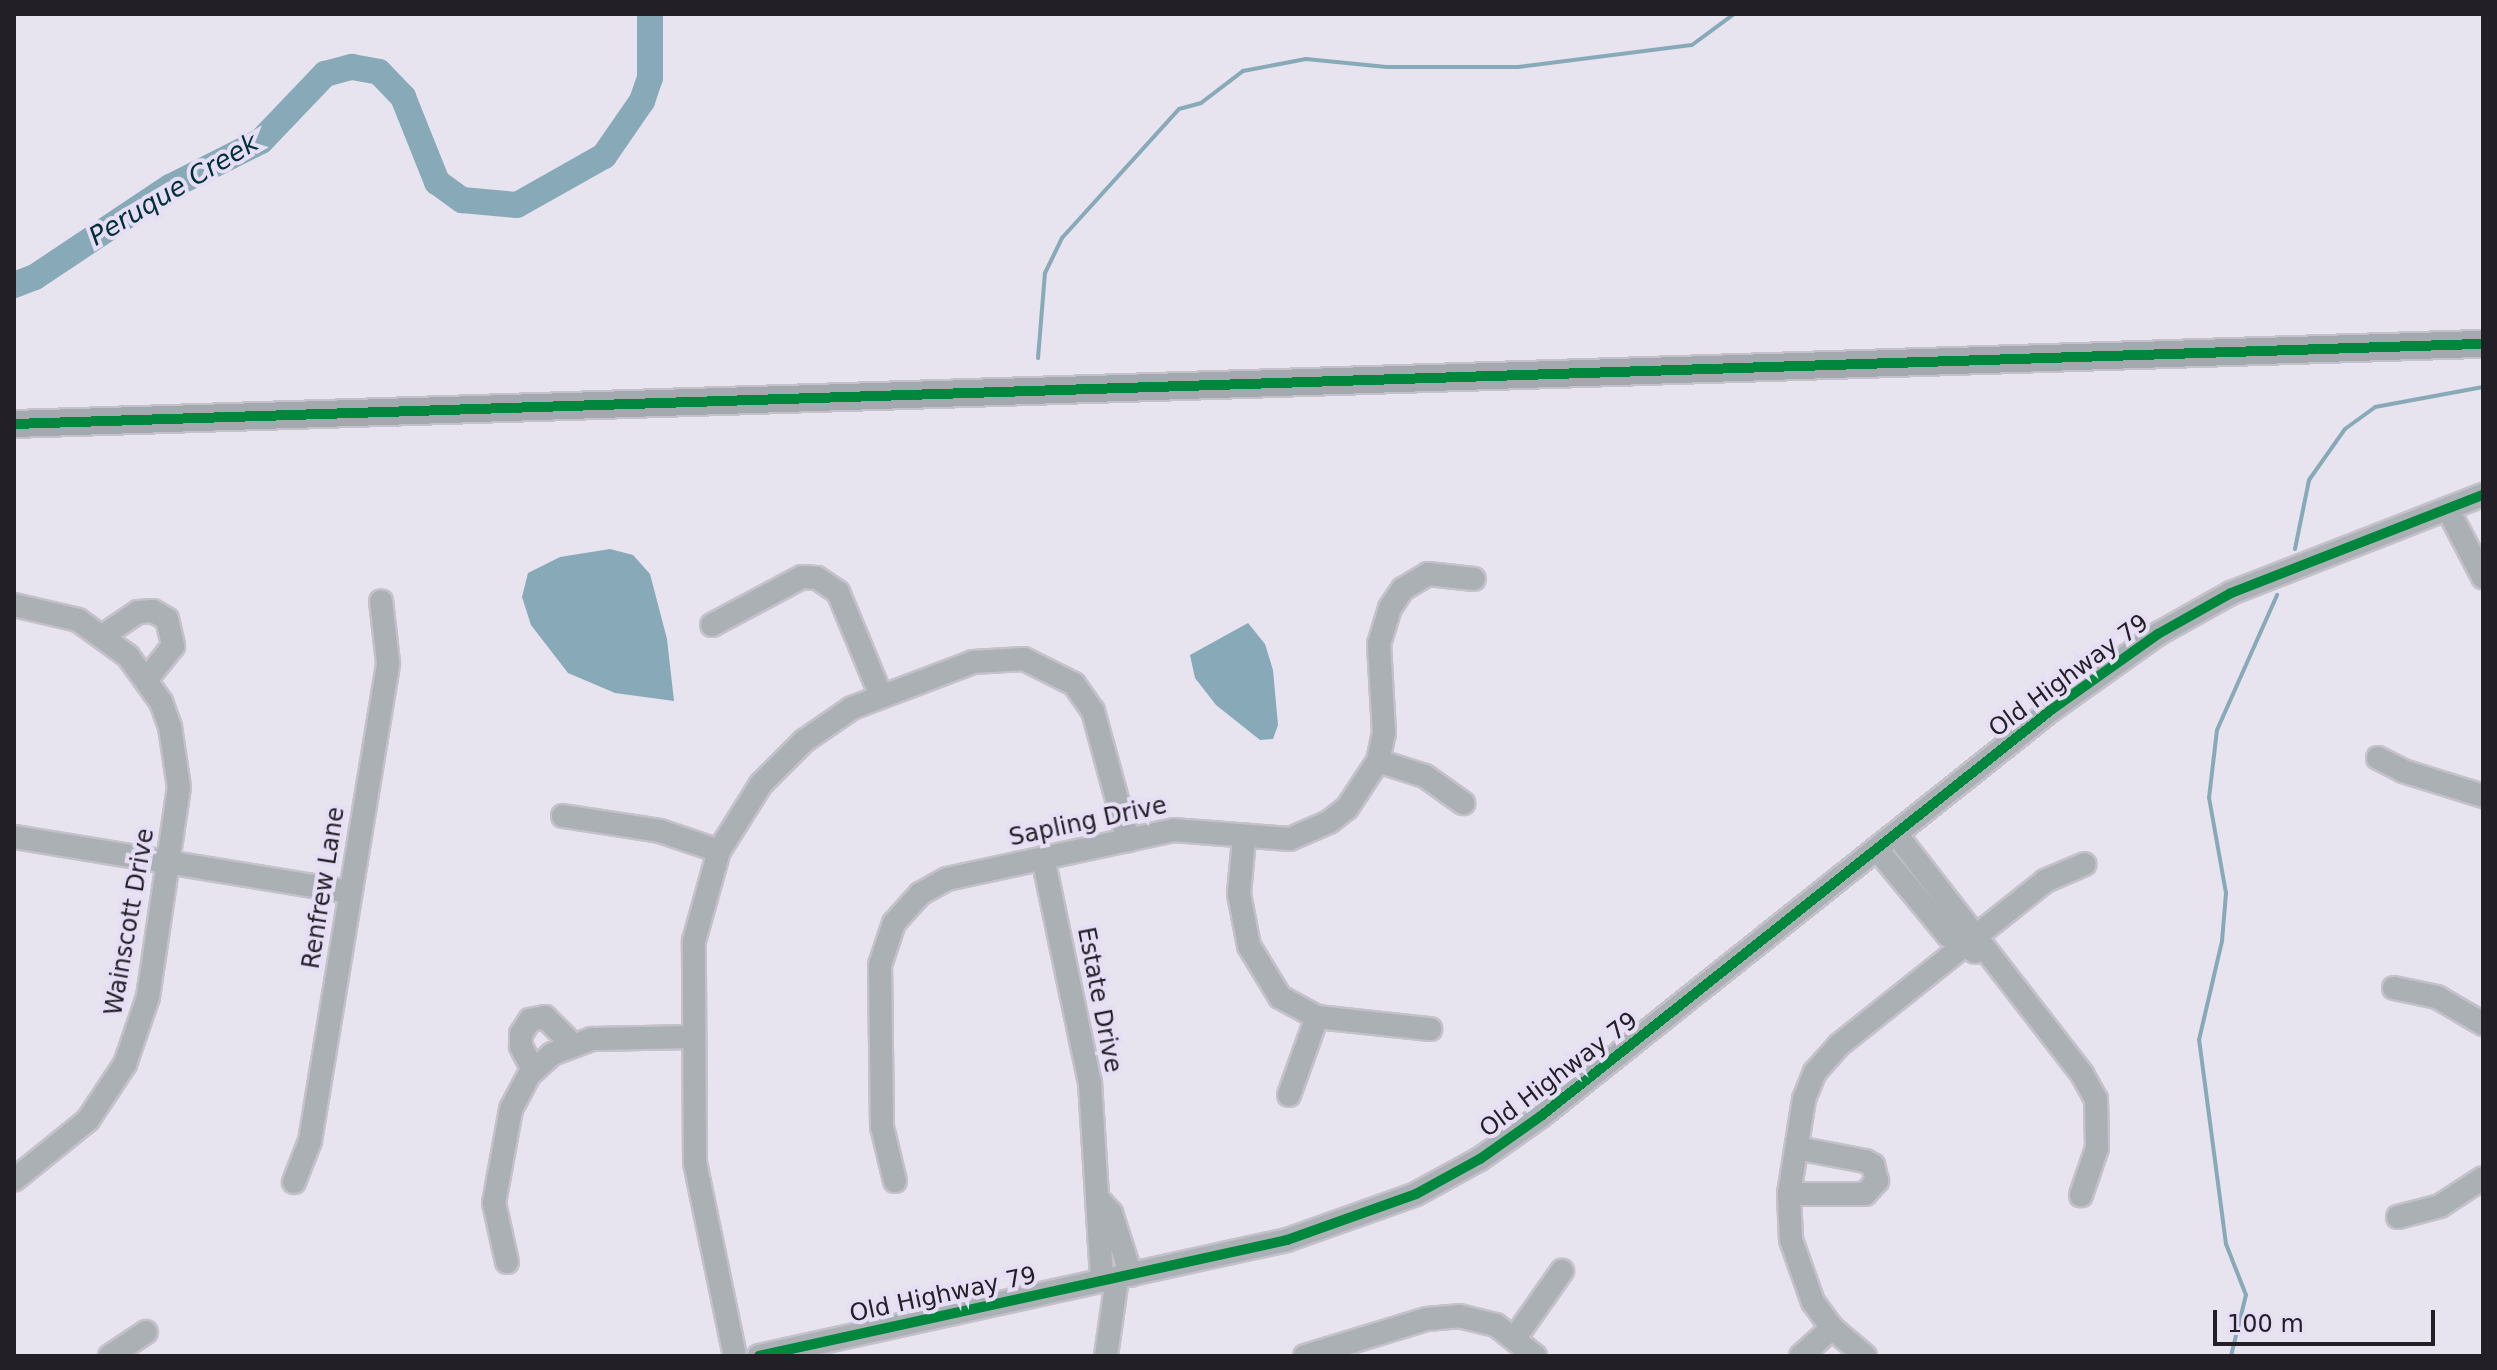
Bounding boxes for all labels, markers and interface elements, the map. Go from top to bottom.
water label: Peruque Creek [84,127,264,253]
street label: Old Highway 79 [1984,608,2154,744]
street label: Sapling Drive [1006,791,1170,853]
street label: Renfrew Lane [297,805,351,971]
street label: Wainscott Drive [99,826,161,1018]
street label: Estate Drive [1071,925,1127,1075]
street label: Old Highway 79 [1474,1006,1644,1144]
street label: Old Highway 79 [847,1261,1039,1329]
scale bar [2217,1294,2439,1344]
text: 100 m [2227,1310,2304,1338]

